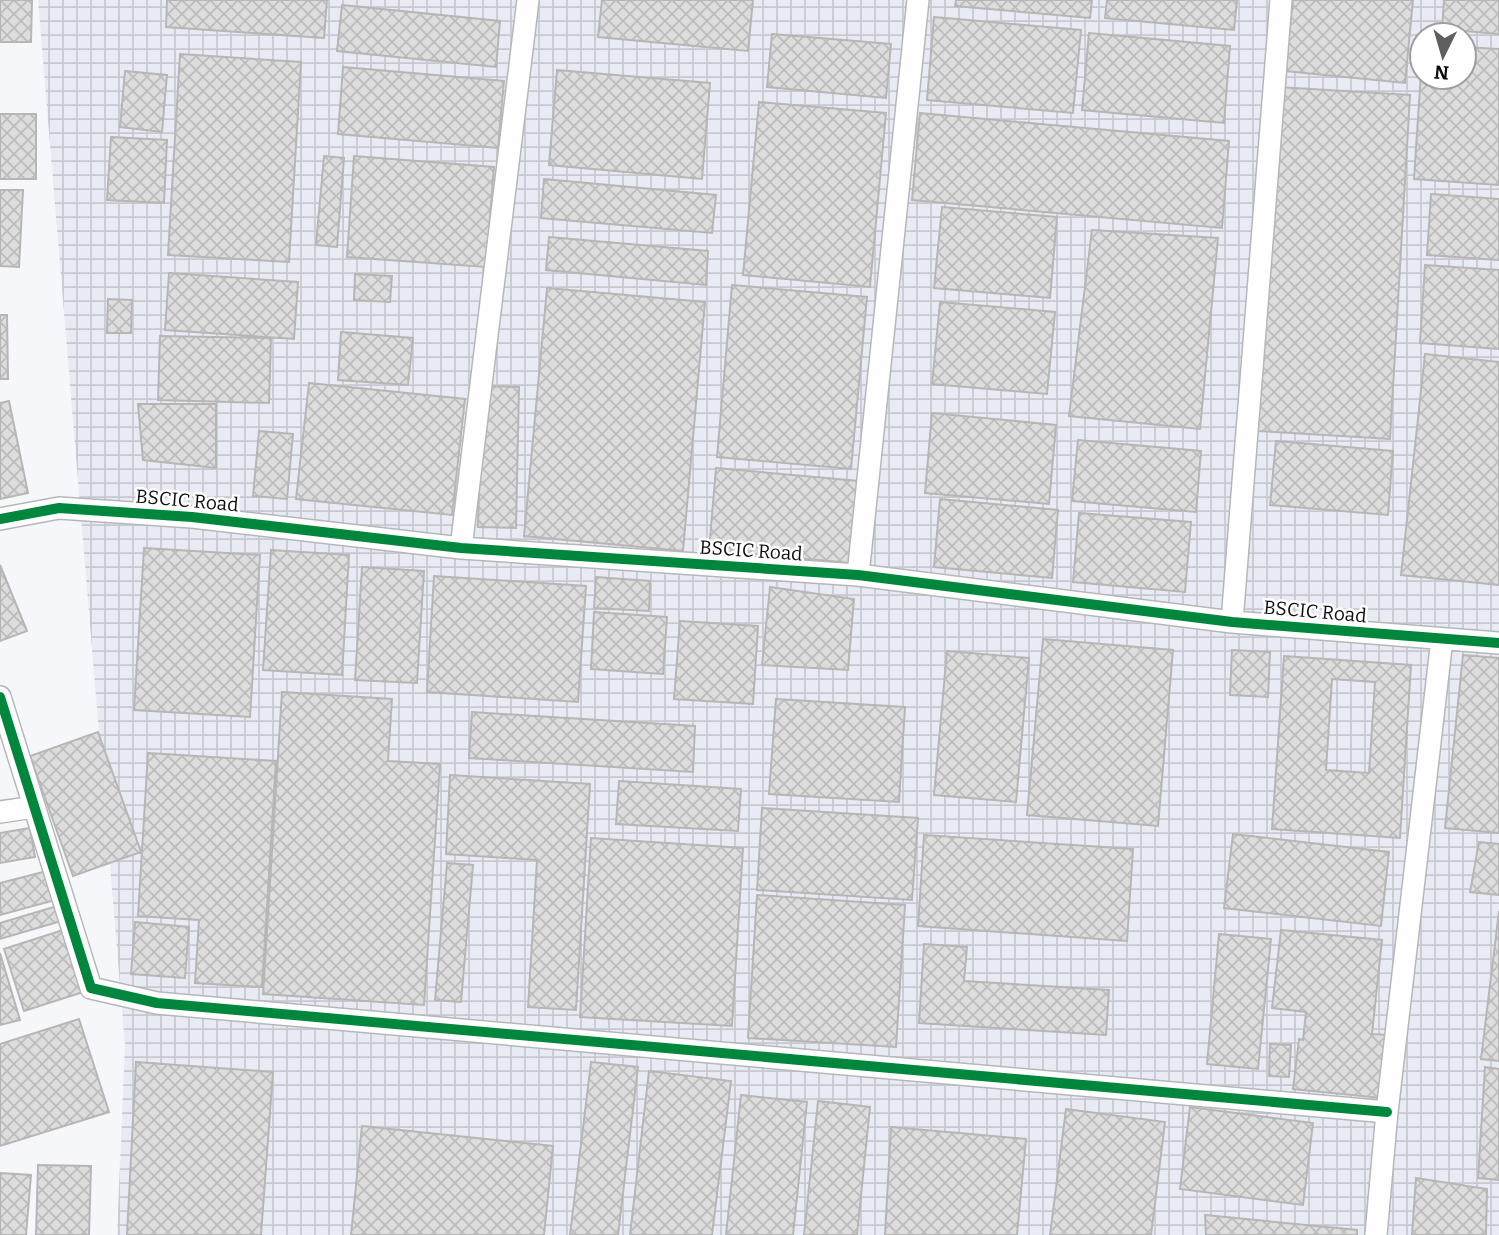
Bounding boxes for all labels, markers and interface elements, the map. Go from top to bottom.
north arrow [1408,21,1478,91]
text: N [1433,60,1450,85]
street label: BSCIC Road [134,485,239,516]
street label: BSCIC Road [699,535,803,566]
street label: BSCIC Road [1262,596,1367,627]

